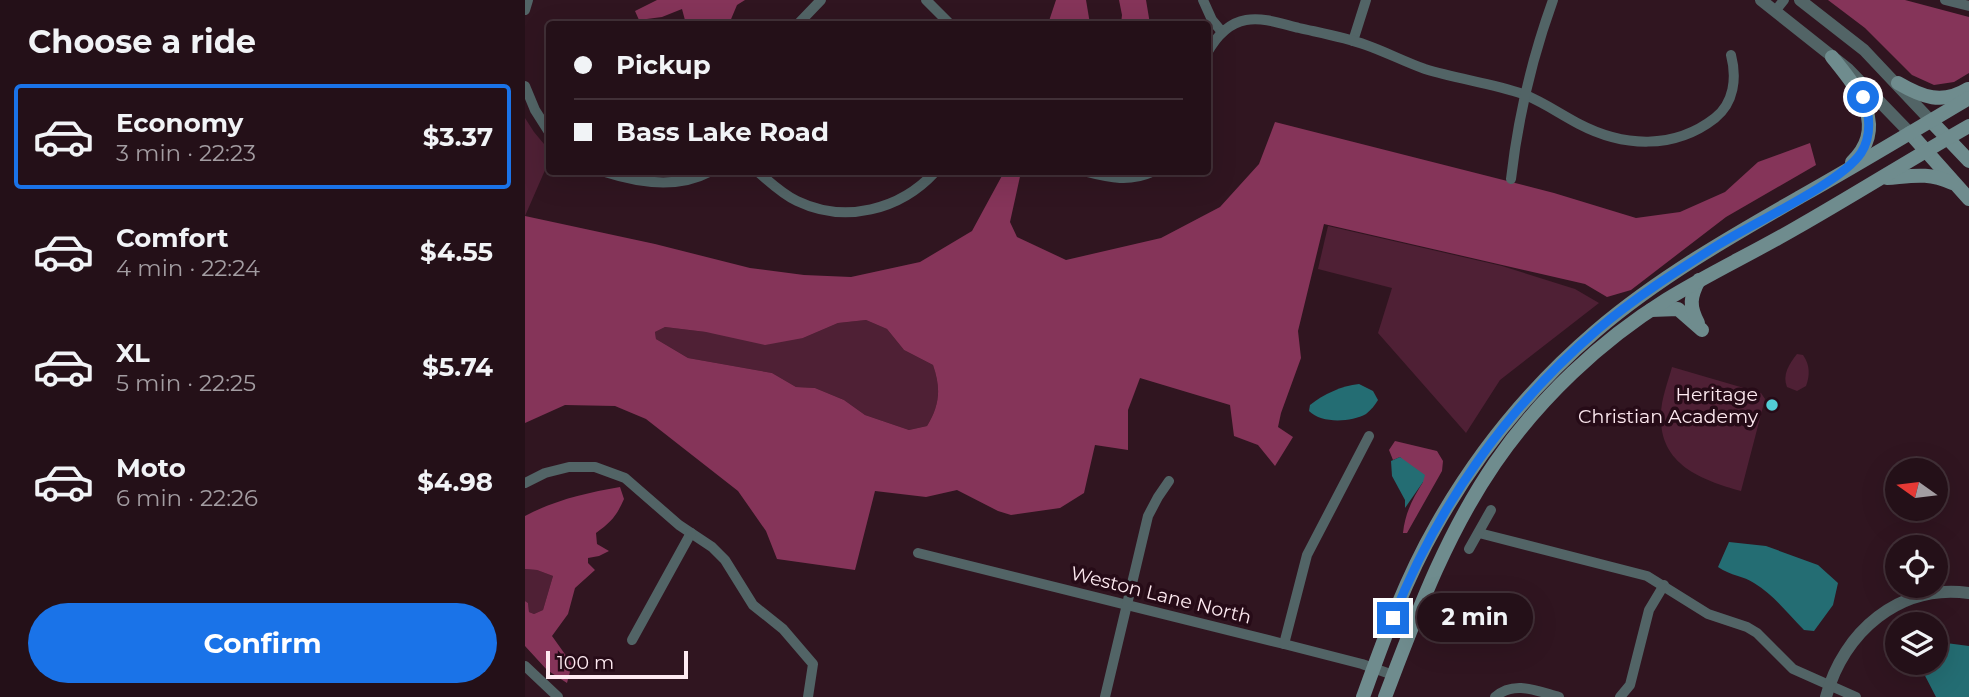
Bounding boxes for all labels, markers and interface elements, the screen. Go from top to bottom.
text: Choose a ride [28,22,256,61]
text: Pickup [616,49,711,81]
route start [1847,81,1879,113]
icon: car [32,105,95,168]
text: Economy [116,107,243,139]
text: Bass Lake Road [616,116,829,148]
text: $3.37 [423,121,493,153]
text: 3 min · 22:23 [116,139,256,167]
icon: car [32,220,95,283]
text: Comfort [116,222,228,254]
text: $4.55 [420,236,493,268]
text: 4 min · 22:24 [116,254,260,282]
icon: car [32,335,95,398]
text: XL [116,337,150,369]
text: $5.74 [422,351,493,383]
text: 5 min · 22:25 [116,369,256,397]
place label: Heritage Christian Academy [1578,383,1759,428]
marker: Heritage Christian Academy [1764,397,1780,413]
icon: car [32,450,95,513]
text: Moto [116,452,186,484]
north arrow [1885,458,1948,522]
map controls [1885,458,1948,675]
text: $4.98 [417,466,493,498]
text: 6 min · 22:26 [116,484,258,512]
button: locate [1885,535,1948,598]
street label: Weston Lane North [1068,561,1254,629]
callout: 2 min [1417,594,1533,642]
route end [1377,602,1409,634]
button: Confirm [28,603,497,683]
text: 2 min [1441,603,1509,631]
button: layers [1885,612,1948,675]
scale bar [546,648,688,680]
text: 100 m [557,651,614,674]

